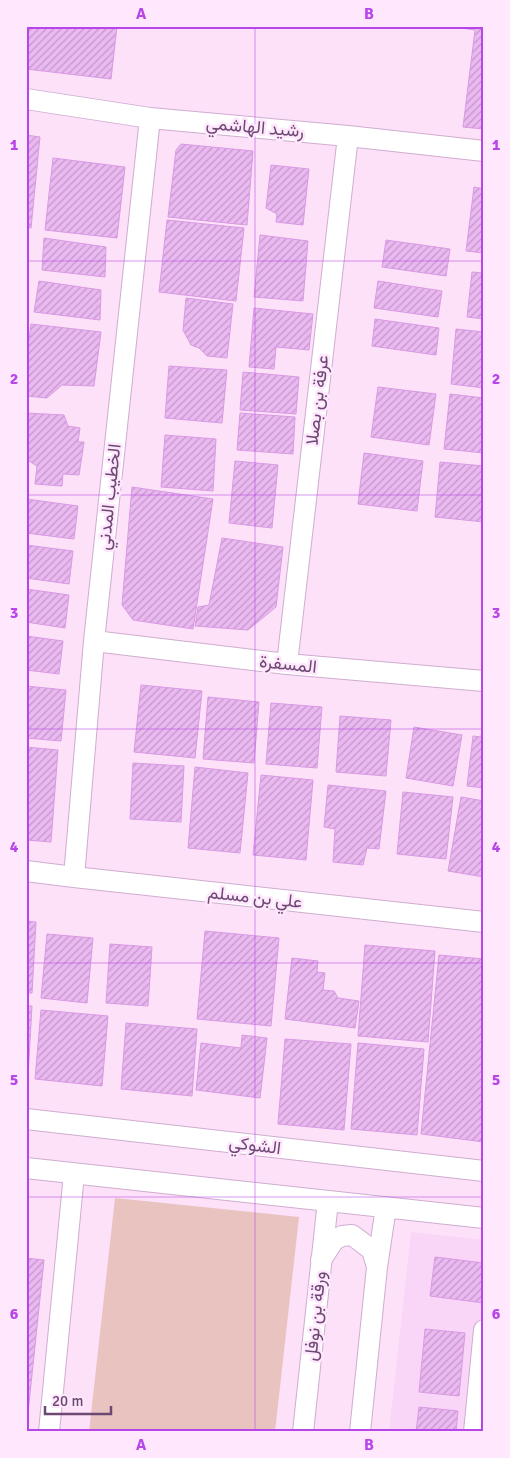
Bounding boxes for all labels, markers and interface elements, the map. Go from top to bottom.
text: A [136,4,147,24]
text: B [364,4,374,24]
street label: رشيد الهاشمي [205,112,305,146]
text: 1 [10,135,19,155]
text: 1 [492,135,501,155]
street label: عرفة بن بصلا [301,354,333,446]
text: 2 [10,369,18,389]
text: 2 [492,369,500,389]
street label: الخطيب المدني [92,443,130,552]
text: 3 [10,603,18,623]
text: 3 [492,603,500,623]
street label: المسفرة [258,650,318,678]
text: 4 [10,837,19,857]
text: 4 [492,837,501,857]
street label: علي بن مسلم [206,881,303,917]
text: 5 [10,1070,18,1090]
text: 5 [492,1070,500,1090]
street label: الشوكي [227,1131,282,1163]
street label: ورقة بن نوفل [299,1270,331,1362]
text: 6 [10,1304,19,1324]
text: 6 [492,1304,501,1324]
scale bar [45,1383,111,1415]
text: 20 m [52,1392,83,1410]
text: A [136,1435,147,1455]
text: B [364,1435,374,1455]

